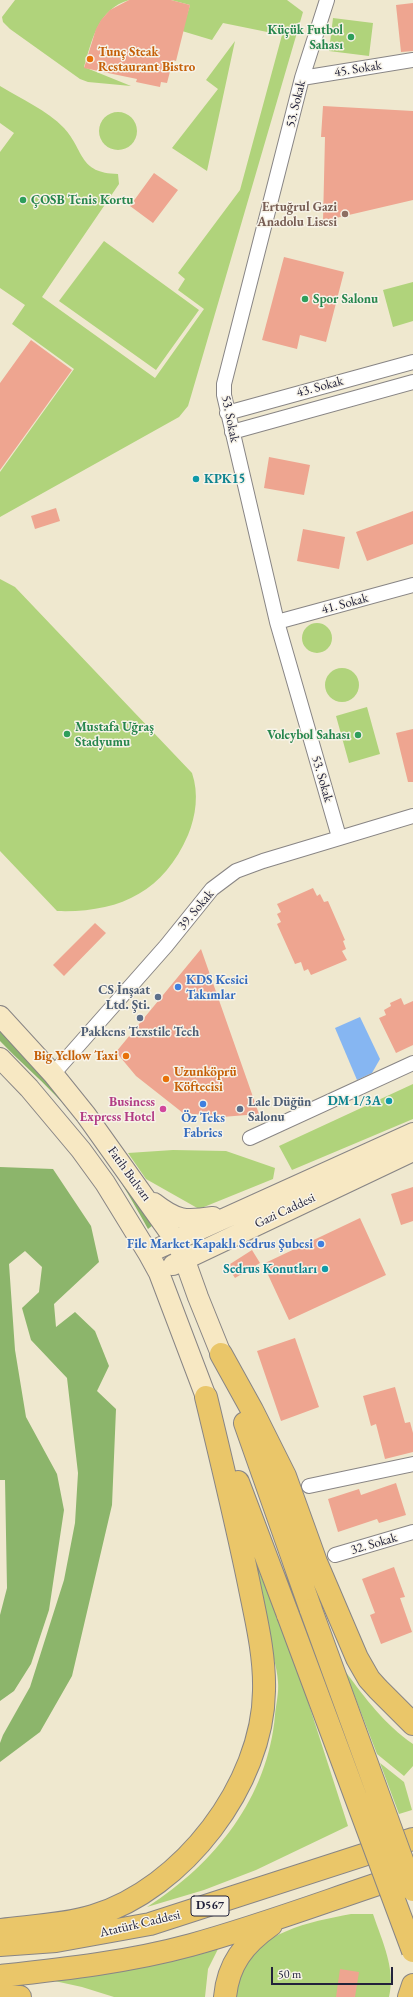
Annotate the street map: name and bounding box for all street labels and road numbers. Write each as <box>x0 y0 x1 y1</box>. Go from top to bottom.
street label: 45. Sokak <box>333 58 383 80</box>
street label: 53. Sokak <box>283 79 309 129</box>
street label: 43. Sokak <box>295 373 345 401</box>
street label: 53. Sokak <box>218 394 242 444</box>
street label: 41. Sokak <box>320 590 370 618</box>
street label: 53. Sokak <box>308 754 336 804</box>
street label: 39. Sokak <box>175 887 217 933</box>
street label: Fatih Bulvarı <box>104 1144 154 1204</box>
street label: Gazi Caddesi <box>252 1190 318 1232</box>
street label: 32. Sokak <box>349 1530 399 1558</box>
road number: D567 <box>191 1896 229 1916</box>
street label: Atatürk Caddesi <box>98 1907 182 1941</box>

